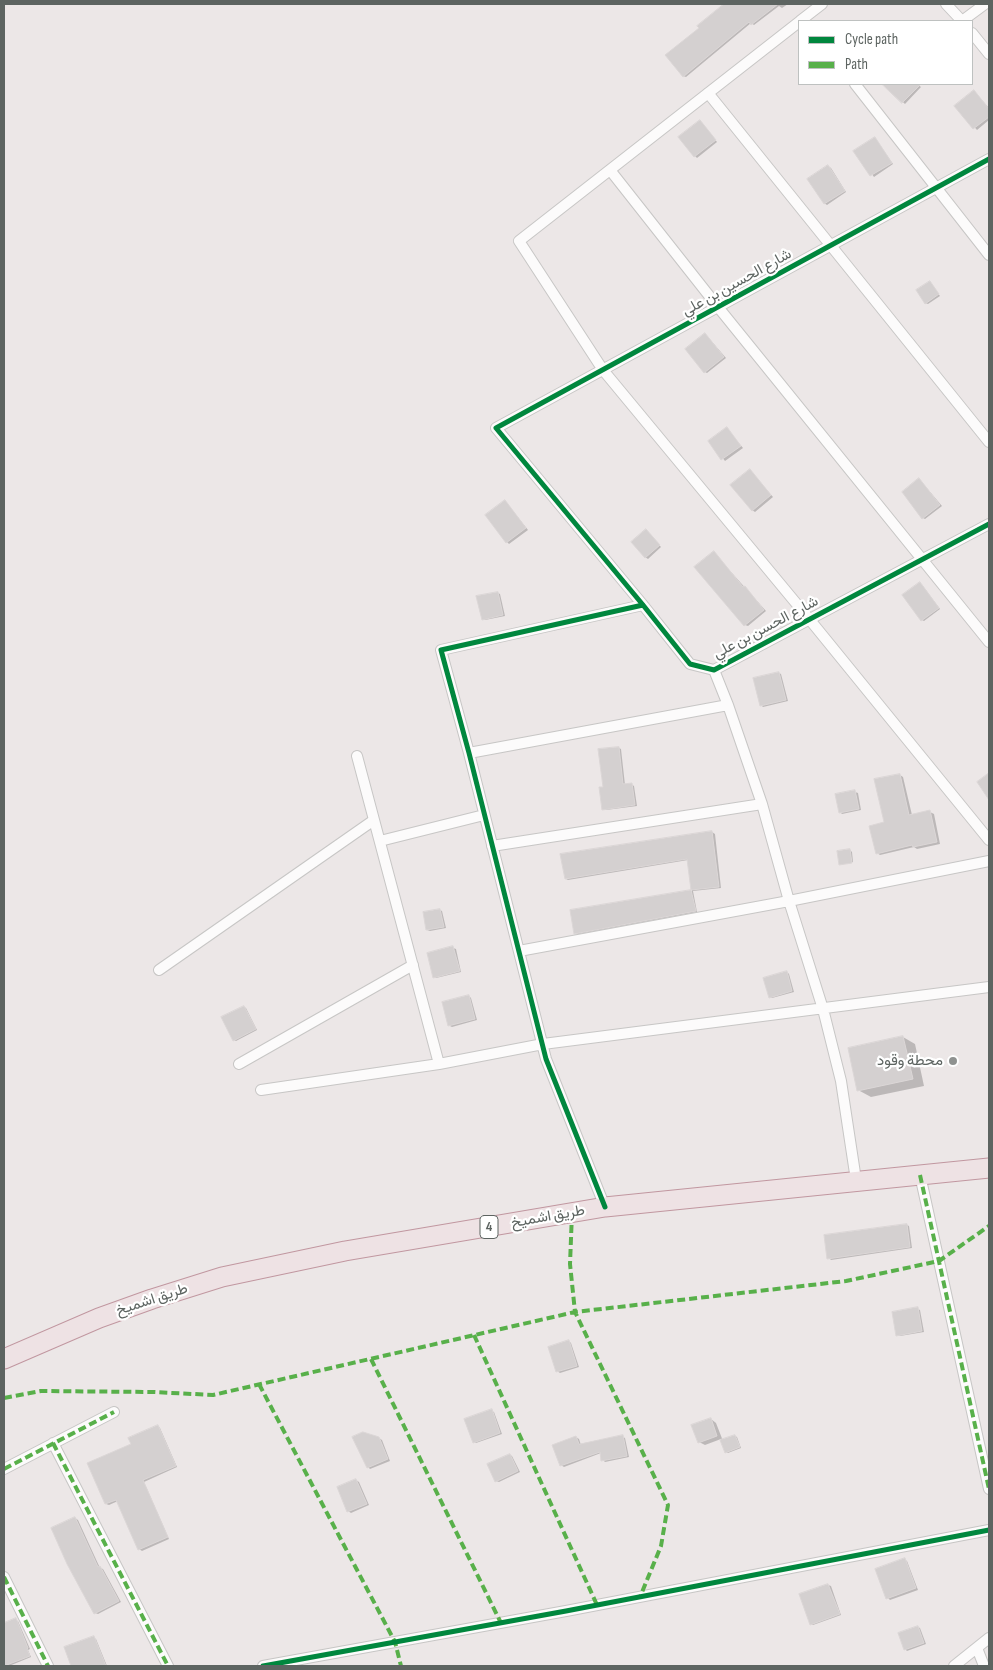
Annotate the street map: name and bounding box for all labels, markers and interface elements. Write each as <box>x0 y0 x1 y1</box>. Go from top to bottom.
legend <box>798 20 973 85</box>
text: Cycle path <box>845 30 898 49</box>
text: Path <box>845 55 868 74</box>
street label: شارع الحسين بن علي <box>679 245 795 321</box>
street label: شارع الحسن بن علي <box>710 593 822 663</box>
place label: محطة وقود <box>877 1052 943 1070</box>
marker: محطة وقود <box>947 1055 959 1067</box>
street label: طريق اشميخ <box>510 1202 586 1232</box>
road number: 4 <box>480 1216 498 1238</box>
street label: طريق اشميخ <box>114 1280 190 1320</box>

